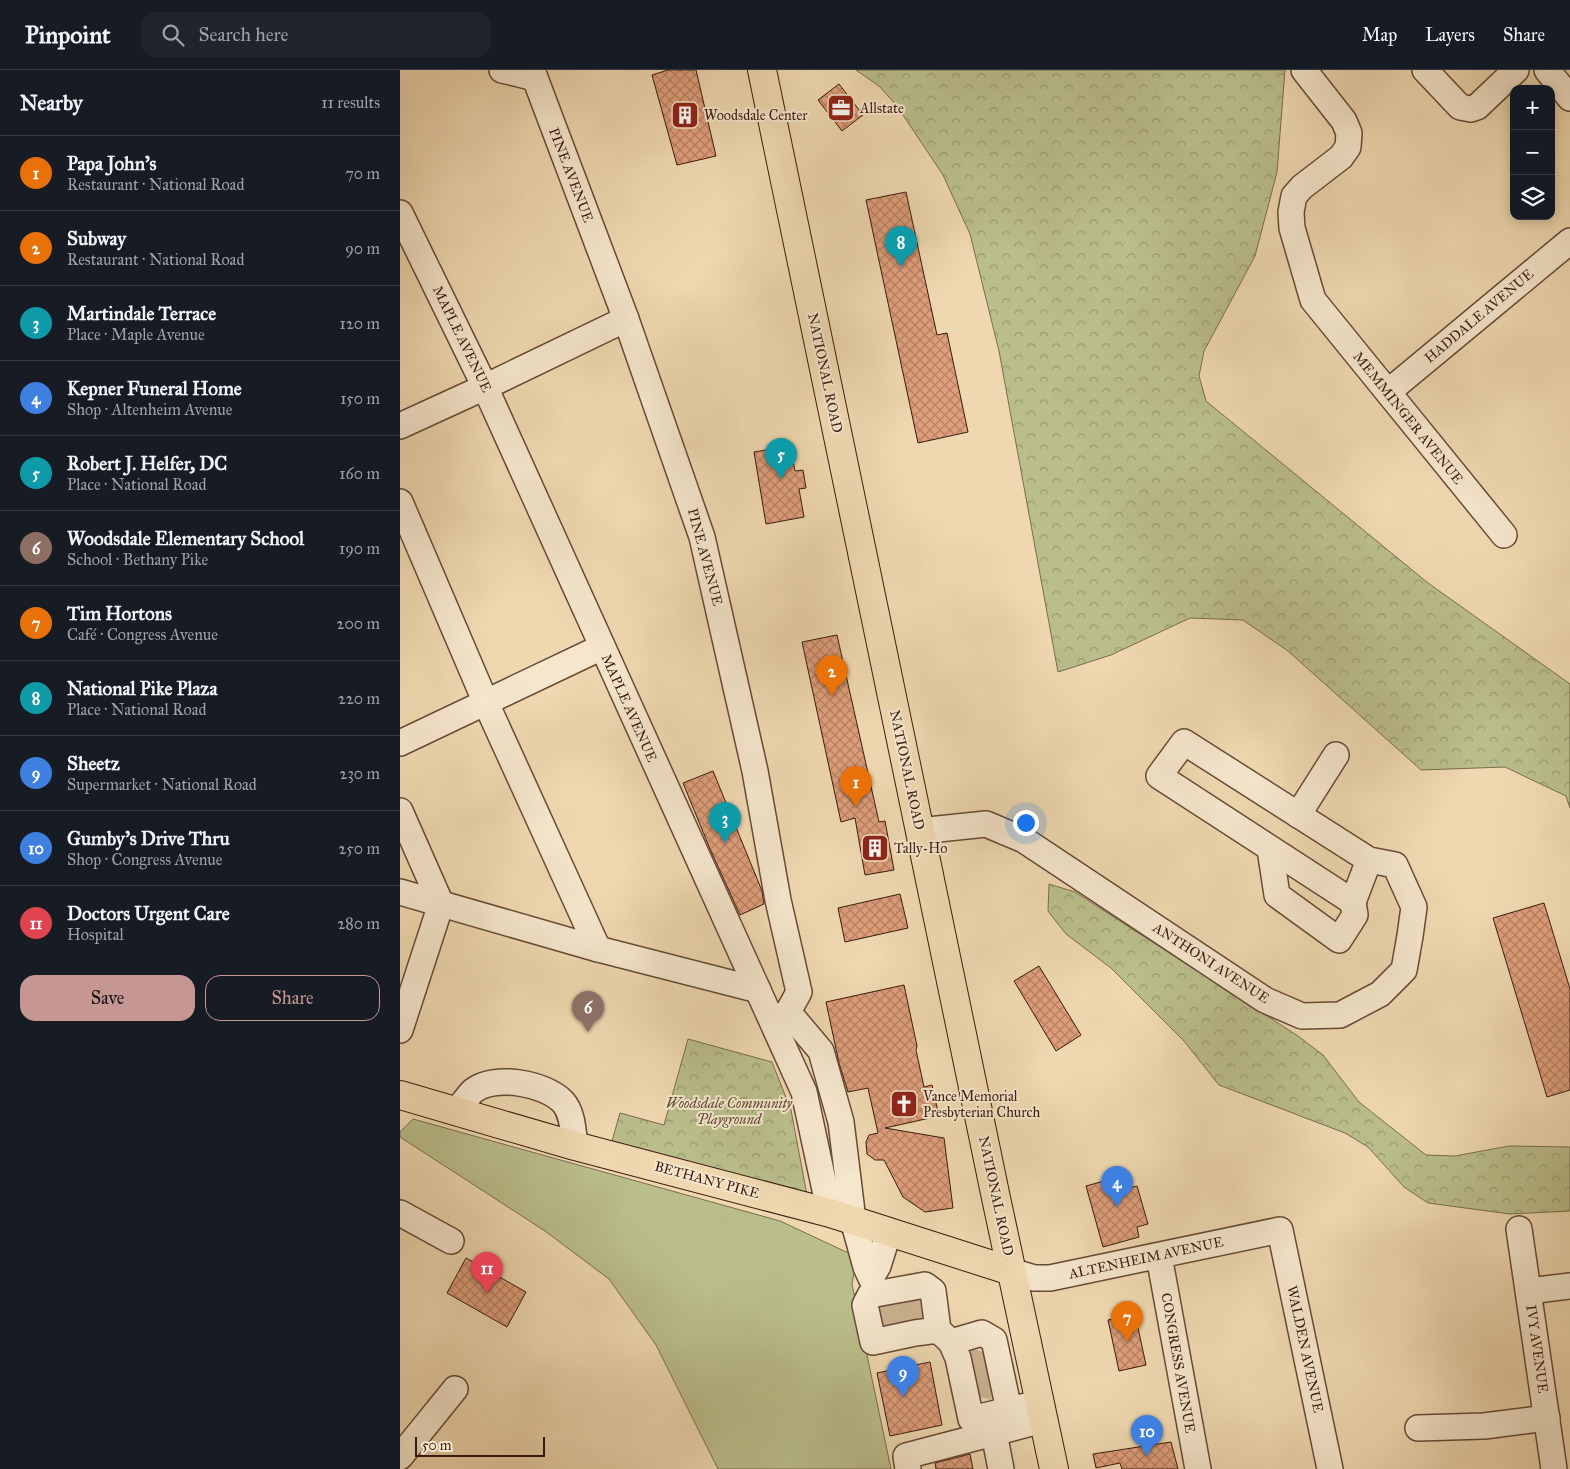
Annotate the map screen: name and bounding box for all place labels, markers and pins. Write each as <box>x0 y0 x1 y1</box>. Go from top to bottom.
office icon: Allstate <box>826 93 856 123</box>
building icon: Woodsdale Center <box>670 100 700 130</box>
place label: Allstate <box>859 100 904 117</box>
place label: Woodsdale Center <box>704 107 808 124</box>
pin: 8 <box>885 226 917 267</box>
pin: 5 <box>765 438 797 479</box>
pin: 2 <box>816 655 848 696</box>
pin: 1 <box>840 766 872 807</box>
pin: 3 <box>709 802 741 843</box>
building icon: Tally-Ho <box>860 833 890 863</box>
place label: Tally-Ho <box>894 840 947 857</box>
pin: 6 <box>572 991 604 1032</box>
place label: Vance Memorial Presbyterian Church <box>922 1088 1040 1121</box>
church icon: Vance Memorial Presbyterian Church <box>889 1089 919 1119</box>
pin: 4 <box>1101 1166 1133 1207</box>
pin: 11 <box>471 1252 503 1293</box>
pin: 7 <box>1111 1301 1143 1342</box>
pin: 9 <box>887 1356 919 1397</box>
pin: 10 <box>1131 1415 1163 1456</box>

